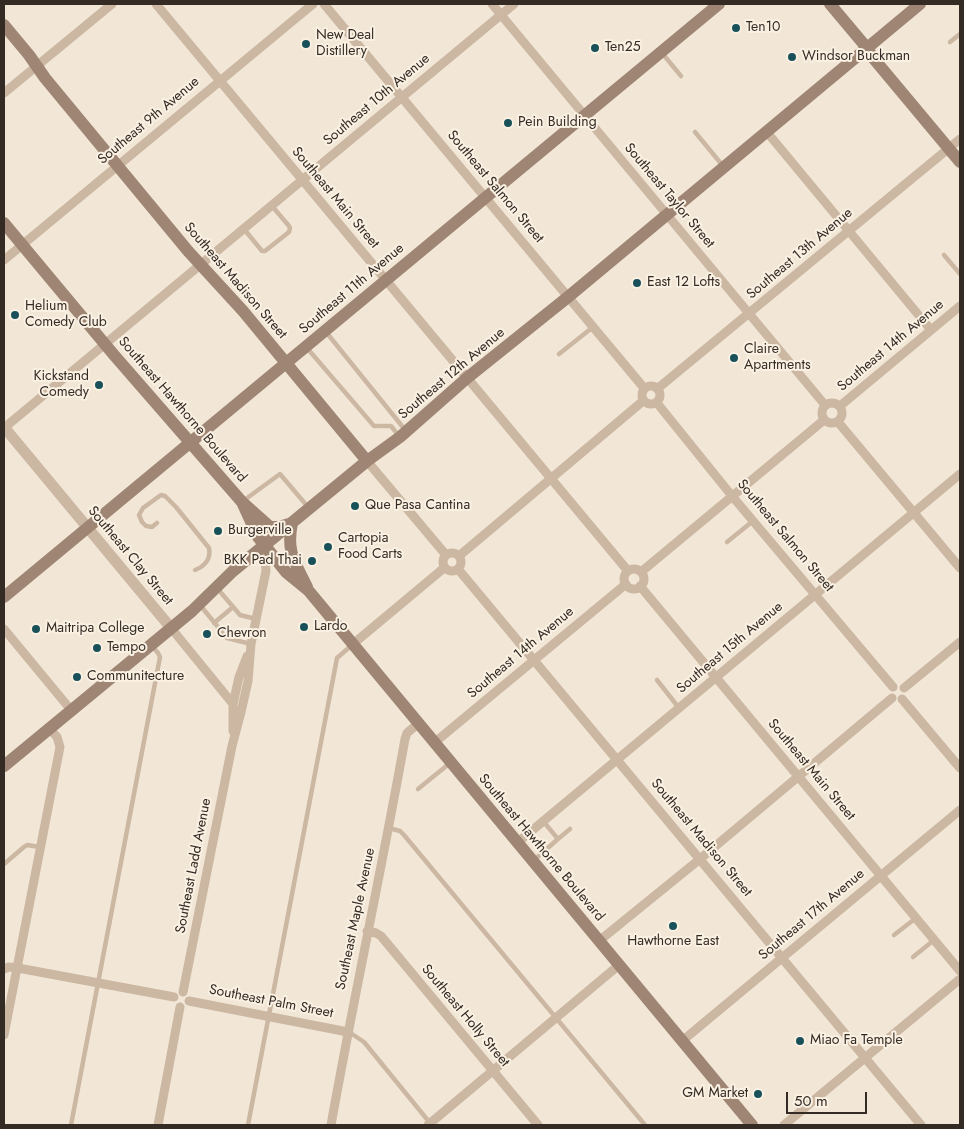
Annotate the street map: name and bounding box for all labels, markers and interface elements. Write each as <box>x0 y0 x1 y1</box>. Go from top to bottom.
place label: Ten10 <box>746 20 780 36</box>
marker: Ten10 <box>730 22 742 34</box>
place label: New Deal Distillery <box>316 28 374 60</box>
marker: New Deal Distillery <box>300 38 312 50</box>
place label: Ten25 <box>605 40 641 56</box>
marker: Ten25 <box>589 42 601 54</box>
place label: Windsor Buckman <box>802 49 910 65</box>
street label: Southeast 10th Avenue <box>320 51 434 149</box>
marker: Windsor Buckman <box>786 51 798 63</box>
street label: Southeast 9th Avenue <box>95 74 203 168</box>
place label: Pein Building <box>518 115 597 131</box>
marker: Pein Building <box>502 117 514 129</box>
street label: Southeast Salmon Street <box>443 127 547 247</box>
street label: Southeast Taylor Street <box>620 140 718 252</box>
street label: Southeast Main Street <box>288 144 382 252</box>
street label: Southeast 13th Avenue <box>744 205 856 303</box>
street label: Southeast Madison Street <box>180 219 290 343</box>
street label: Southeast 11th Avenue <box>296 240 408 338</box>
place label: East 12 Lofts <box>647 275 720 291</box>
marker: East 12 Lofts <box>631 277 643 289</box>
street label: Southeast 14th Avenue <box>834 297 948 395</box>
place label: Helium Comedy Club <box>25 299 107 332</box>
marker: Helium Comedy Club <box>9 309 21 321</box>
street label: Southeast 12th Avenue <box>396 325 508 423</box>
street label: Southeast Hawthorne Boulevard <box>114 334 250 486</box>
place label: Claire Apartments <box>744 342 811 374</box>
marker: Claire Apartments <box>728 352 740 364</box>
place label: Kickstand Comedy <box>34 369 89 402</box>
marker: Kickstand Comedy <box>93 379 105 391</box>
street label: Southeast Salmon Street <box>733 476 837 596</box>
place label: Que Pasa Cantina <box>365 498 470 514</box>
marker: Que Pasa Cantina <box>349 500 361 512</box>
street label: Southeast Clay Street <box>84 503 176 609</box>
place label: Burgerville <box>228 523 292 539</box>
marker: Burgerville <box>212 525 224 537</box>
place label: Cartopia Food Carts <box>338 531 402 564</box>
marker: Cartopia Food Carts <box>322 541 334 553</box>
place label: BKK Pad Thai <box>224 553 302 569</box>
marker: BKK Pad Thai <box>306 555 318 567</box>
street label: Southeast 15th Avenue <box>674 599 786 697</box>
street label: Southeast 14th Avenue <box>464 604 578 702</box>
place label: Lardo <box>314 619 347 635</box>
place label: Maitripa College <box>46 621 145 637</box>
marker: Lardo <box>298 621 310 633</box>
marker: Maitripa College <box>30 623 42 635</box>
place label: Chevron <box>217 626 267 642</box>
marker: Chevron <box>201 628 213 640</box>
place label: Tempo <box>107 640 146 656</box>
marker: Tempo <box>91 642 103 654</box>
place label: Communitecture <box>87 669 184 685</box>
marker: Communitecture <box>71 671 83 683</box>
street label: Southeast Main Street <box>764 716 858 824</box>
street label: Southeast Hawthorne Boulevard <box>474 771 608 925</box>
street label: Southeast Madison Street <box>647 776 755 900</box>
street label: Southeast Ladd Avenue <box>173 797 215 935</box>
street label: Southeast Maple Avenue <box>333 846 379 992</box>
street label: Southeast 17th Avenue <box>756 866 868 964</box>
marker: Hawthorne East <box>667 920 679 932</box>
place label: Hawthorne East <box>627 934 719 950</box>
street label: Southeast Holly Street <box>417 961 513 1071</box>
street label: Southeast Palm Street <box>207 982 335 1022</box>
place label: Miao Fa Temple <box>810 1033 903 1049</box>
marker: Miao Fa Temple <box>794 1035 806 1047</box>
scale bar <box>789 1082 870 1114</box>
place label: GM Market <box>682 1086 748 1102</box>
marker: GM Market <box>752 1088 764 1100</box>
text: 50 m <box>794 1090 828 1112</box>

